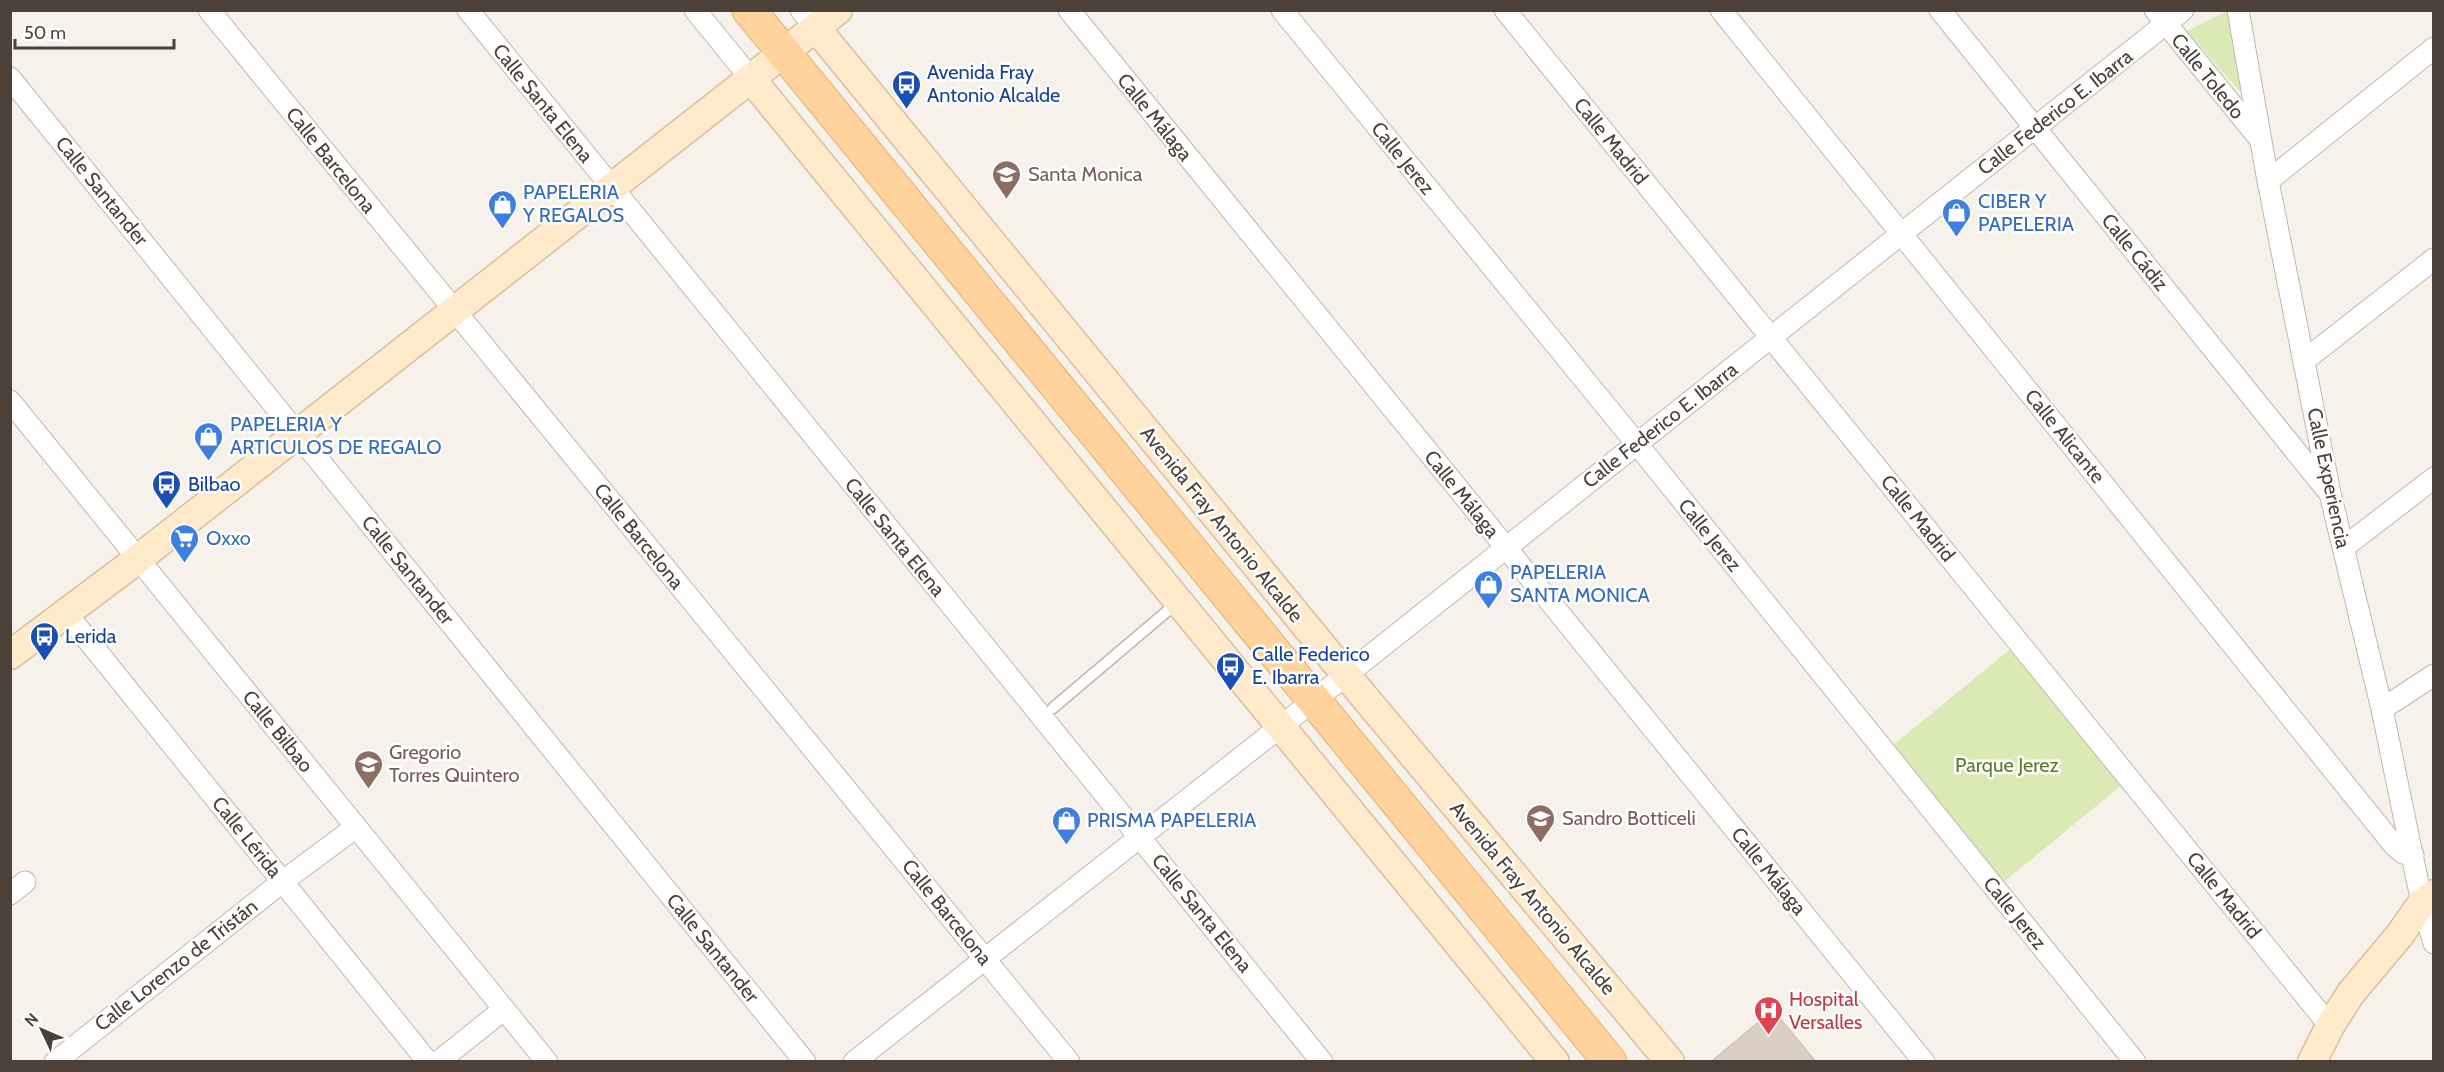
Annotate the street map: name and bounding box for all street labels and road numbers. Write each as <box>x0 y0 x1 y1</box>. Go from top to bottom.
street label: Calle Toledo <box>2166 28 2250 124</box>
street label: Calle Santa Elena <box>488 39 598 168</box>
street label: Calle Federico E. Ibarra <box>1973 44 2137 180</box>
street label: Calle Málaga <box>1112 68 1198 166</box>
street label: Calle Madrid <box>1569 93 1653 189</box>
street label: Calle Barcelona <box>281 102 381 218</box>
street label: Calle Jerez <box>1366 117 1440 199</box>
street label: Calle Santander <box>51 132 154 251</box>
street label: Calle Cádiz <box>2097 208 2173 296</box>
street label: Calle Federico E. Ibarra <box>1578 357 1742 493</box>
street label: Calle Alicante <box>2020 384 2110 488</box>
street label: Calle Experiencia <box>2302 406 2356 551</box>
street label: Avenida Fray Antonio Alcalde <box>1136 421 1308 627</box>
street label: Calle Málaga <box>1419 445 1505 543</box>
street label: Calle Madrid <box>1876 470 1960 566</box>
street label: Calle Santa Elena <box>840 473 950 602</box>
street label: Calle Barcelona <box>589 478 689 594</box>
street label: Calle Jerez <box>1673 494 1747 576</box>
street label: Calle Santander <box>357 511 460 630</box>
street label: Calle Bilbao <box>238 685 318 777</box>
street label: Calle Lérida <box>207 792 287 883</box>
street label: Avenida Fray Antonio Alcalde <box>1445 796 1621 1000</box>
street label: Calle Málaga <box>1726 822 1812 920</box>
street label: Calle Madrid <box>2182 847 2266 943</box>
street label: Calle Santa Elena <box>1147 849 1257 978</box>
street label: Calle Barcelona <box>897 854 997 970</box>
street label: Calle Jerez <box>1978 872 2052 954</box>
street label: Calle Santander <box>662 889 765 1008</box>
street label: Calle Lorenzo de Tristán <box>90 894 262 1036</box>

